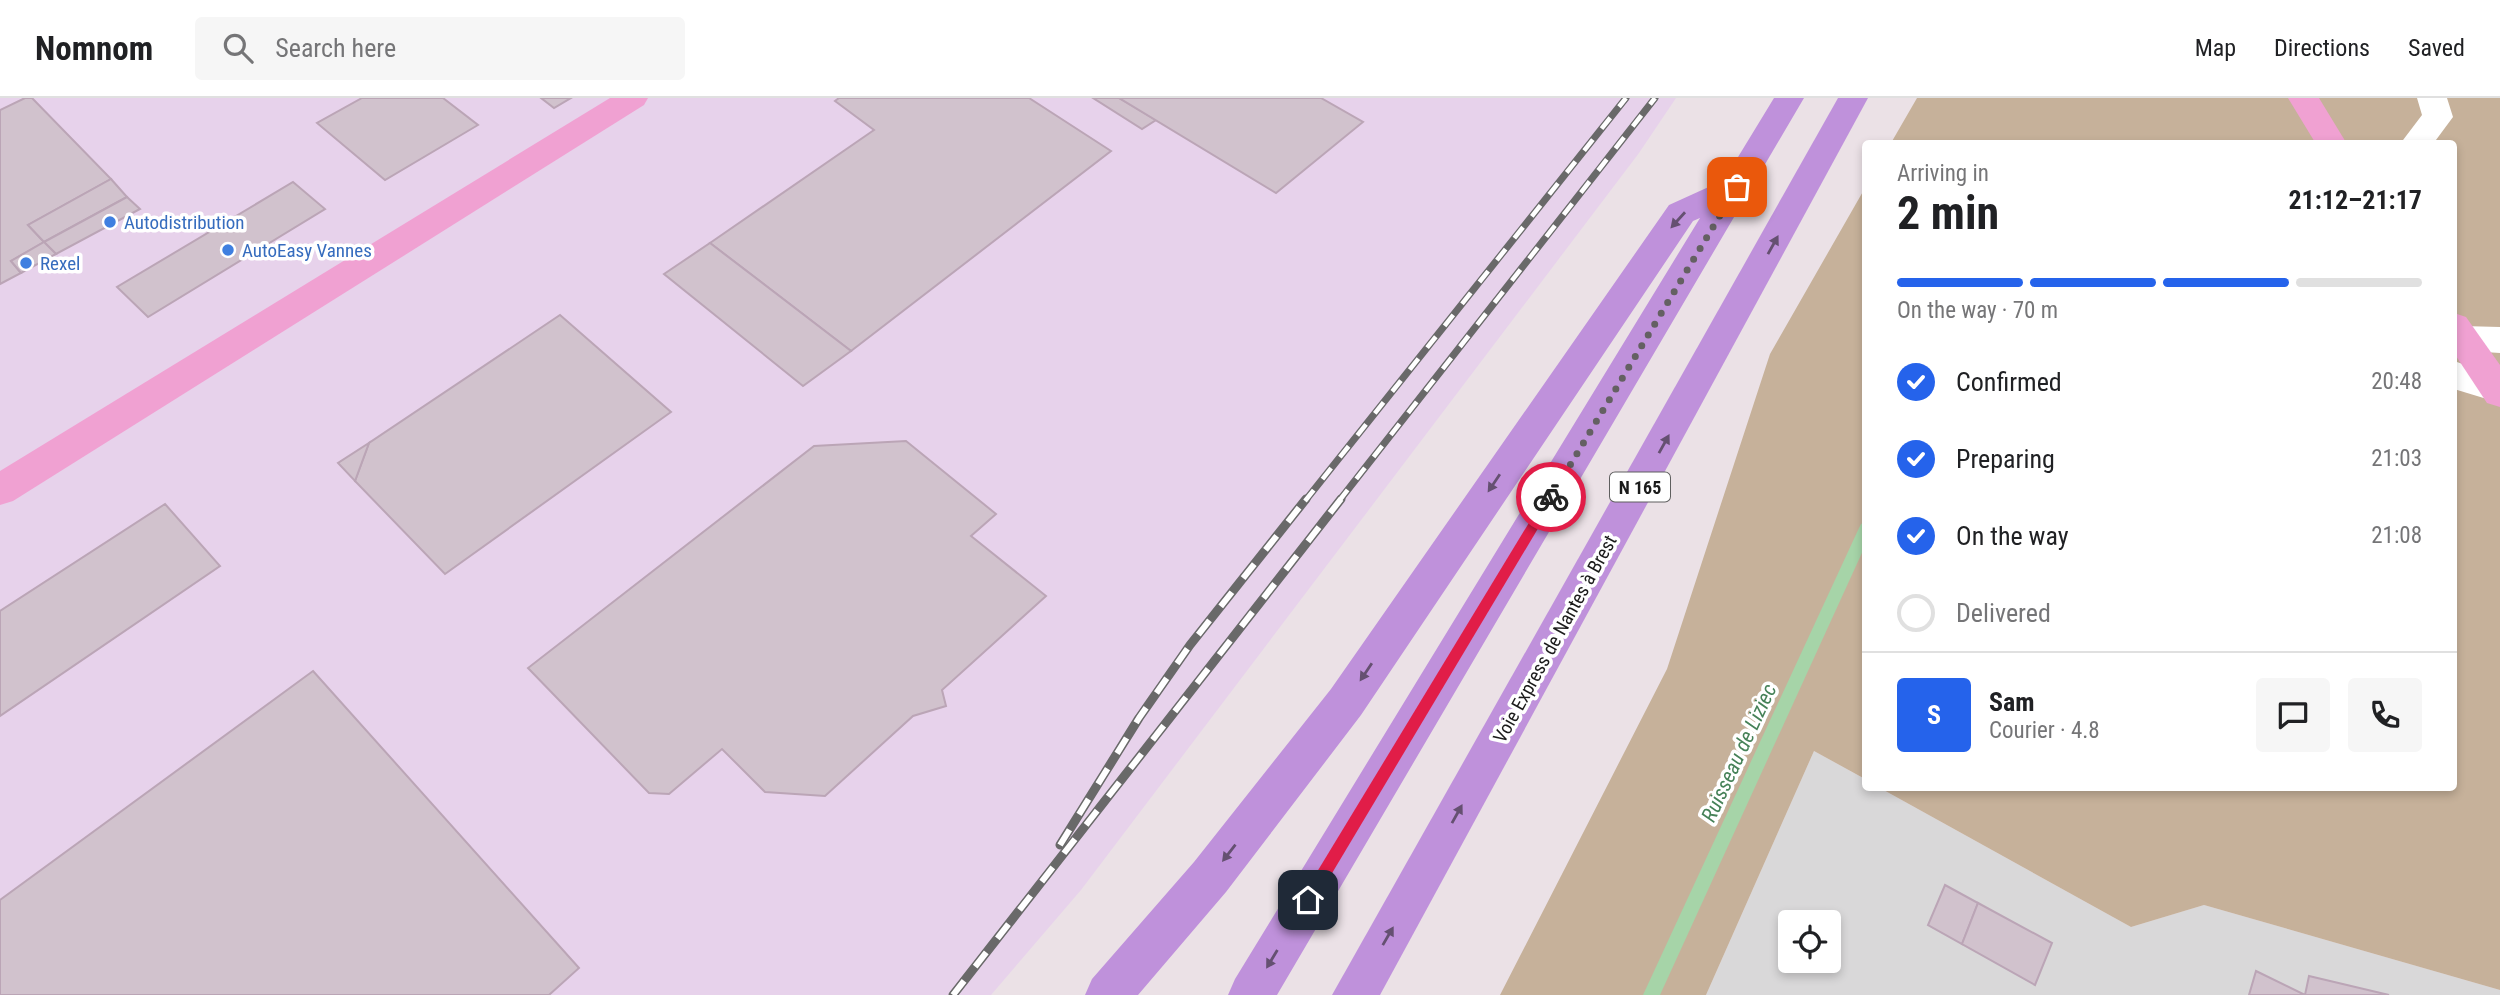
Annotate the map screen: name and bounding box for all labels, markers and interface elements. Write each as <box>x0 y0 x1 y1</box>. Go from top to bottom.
search box <box>195 17 685 80</box>
text: Nomnom <box>35 29 153 68</box>
icon: search <box>219 29 257 67</box>
text: Search here <box>275 33 396 63</box>
text: Map <box>2195 34 2236 62</box>
text: Directions <box>2274 34 2370 62</box>
text: Saved <box>2408 34 2465 62</box>
pin <box>1707 157 1767 217</box>
text: Arriving in <box>1897 160 1989 187</box>
icon: bag <box>1718 168 1756 206</box>
text: 21:12–21:17 <box>2288 185 2422 215</box>
text: 2 min <box>1897 186 1999 240</box>
place label: Autodistribution <box>124 211 245 234</box>
one-way arrow <box>1670 211 1686 228</box>
marker: Autodistribution <box>102 214 118 230</box>
one-way arrow <box>1767 234 1779 254</box>
place label: AutoEasy Vannes <box>242 239 372 262</box>
marker: AutoEasy Vannes <box>220 242 236 258</box>
place label: Rexel <box>40 252 80 275</box>
marker: Rexel <box>18 255 34 271</box>
text: On the way · 70 m <box>1897 297 2058 324</box>
icon: check <box>1897 363 1935 401</box>
text: Confirmed <box>1956 367 2062 397</box>
text: 20:48 <box>2371 368 2422 395</box>
one-way arrow <box>1658 434 1670 454</box>
icon: check <box>1897 440 1935 478</box>
text: Preparing <box>1956 444 2055 474</box>
text: 21:03 <box>2371 445 2422 472</box>
courier <box>1516 462 1586 532</box>
road number: N 165 <box>1610 472 1670 502</box>
one-way arrow <box>1488 474 1501 493</box>
icon: bike <box>1532 478 1570 516</box>
icon: check <box>1897 517 1935 555</box>
text: On the way <box>1956 521 2069 551</box>
text: 21:08 <box>2371 522 2422 549</box>
street label: Voie Express de Nantes à Brest <box>1488 531 1622 747</box>
text: Delivered <box>1956 598 2051 628</box>
one-way arrow <box>1360 662 1373 682</box>
button: chat <box>2256 678 2330 752</box>
button: phone <box>2348 678 2422 752</box>
water label: Ruisseau de Liziec <box>1697 680 1781 826</box>
text: Sam <box>1989 687 2035 717</box>
text: S <box>1927 700 1941 730</box>
text: Courier · 4.8 <box>1989 717 2100 744</box>
one-way arrow <box>1451 804 1463 823</box>
one-way arrow <box>1222 844 1236 862</box>
pin <box>1278 870 1338 930</box>
icon: home <box>1289 881 1327 919</box>
map controls <box>1778 910 1841 973</box>
button: locate <box>1778 910 1841 973</box>
one-way arrow <box>1382 926 1394 945</box>
one-way arrow <box>1266 950 1279 969</box>

